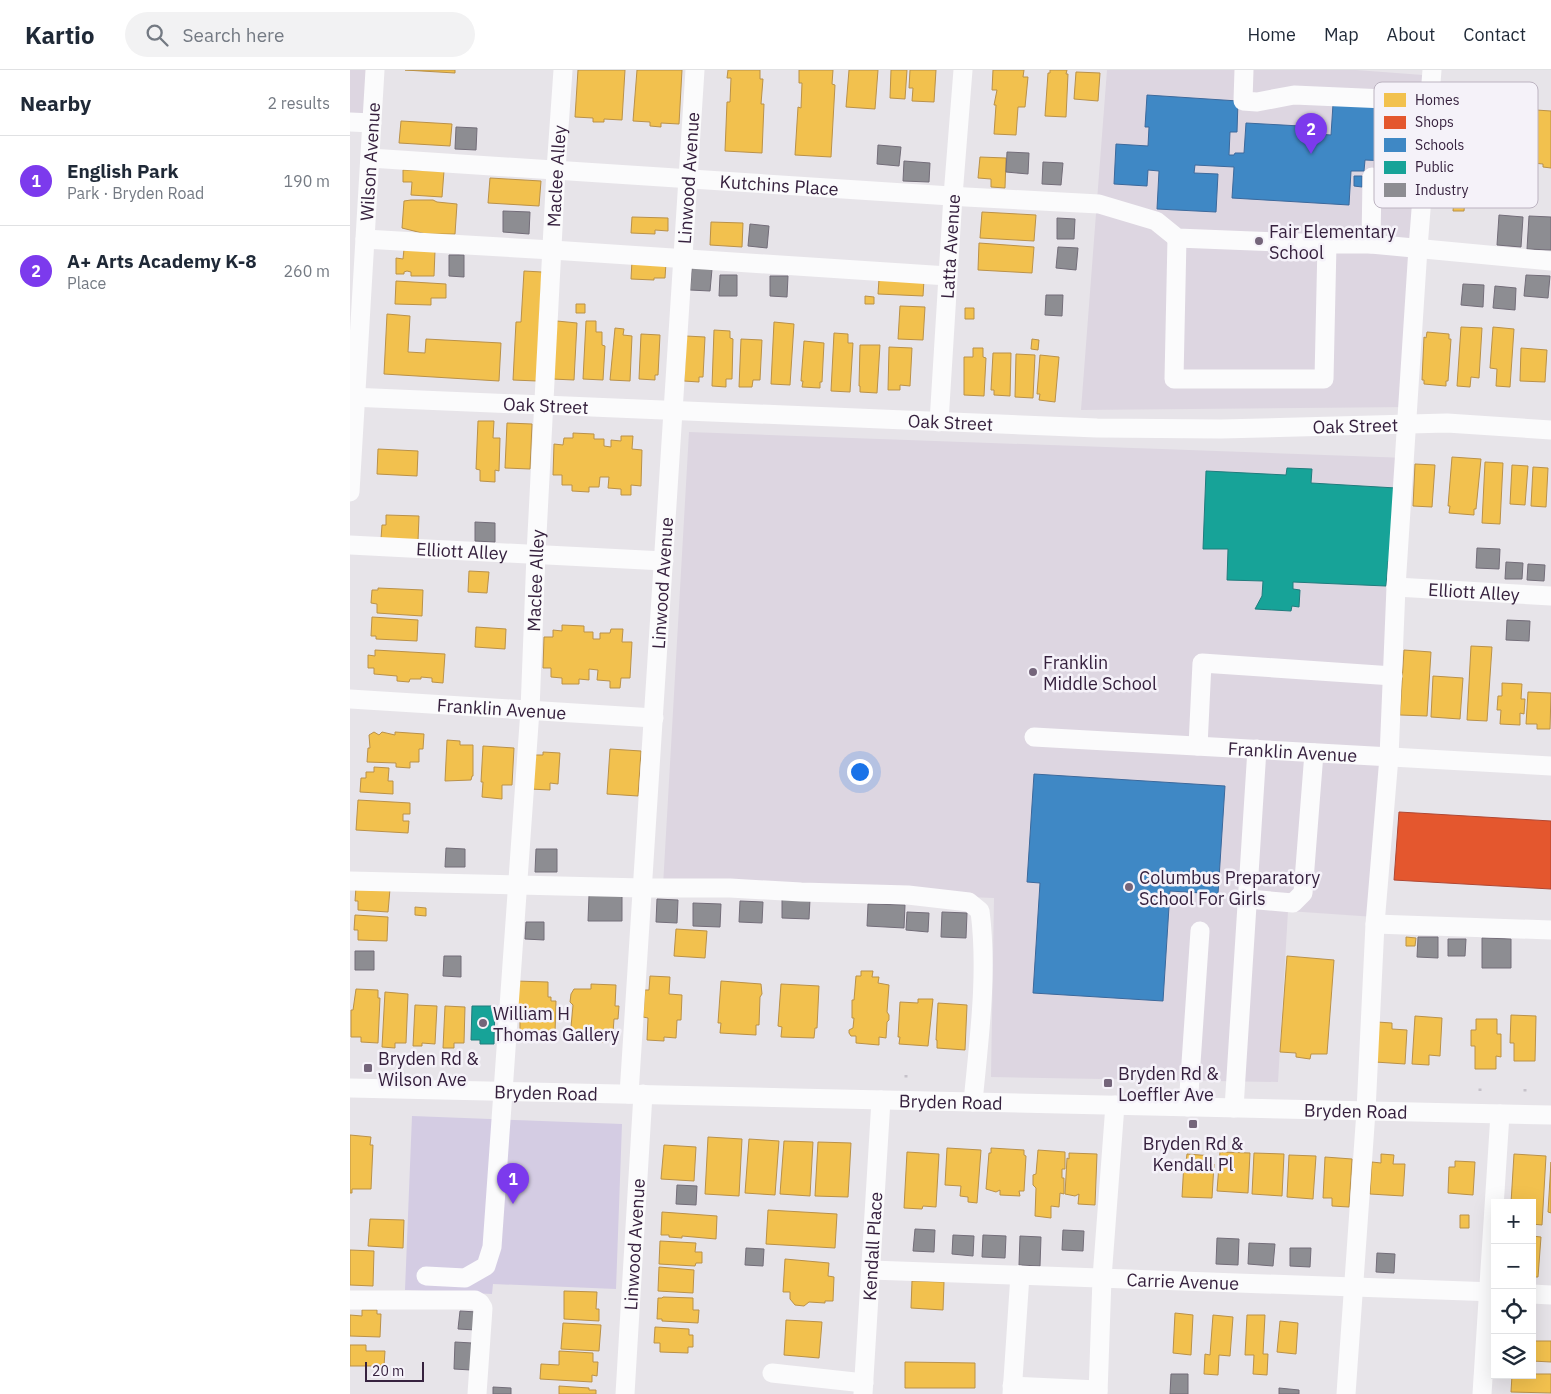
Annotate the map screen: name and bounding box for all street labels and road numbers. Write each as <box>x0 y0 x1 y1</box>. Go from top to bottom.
street label: Wilson Avenue <box>355 101 385 222</box>
street label: Linwood Avenue <box>672 111 704 245</box>
street label: Maclee Alley <box>542 124 571 228</box>
street label: Kutchins Place <box>719 169 839 200</box>
street label: Latta Avenue <box>935 193 965 300</box>
street label: Oak Street <box>503 392 589 418</box>
street label: Oak Street <box>907 409 994 435</box>
street label: Oak Street <box>1312 413 1398 438</box>
street label: Linwood Avenue <box>646 516 678 650</box>
street label: Maclee Alley <box>522 529 549 632</box>
street label: Elliott Alley <box>416 537 508 565</box>
street label: Elliott Alley <box>1427 577 1520 606</box>
street label: Franklin Avenue <box>436 693 567 724</box>
street label: Franklin Avenue <box>1227 736 1358 767</box>
street label: Bryden Road <box>494 1080 598 1105</box>
street label: Bryden Road <box>899 1089 1003 1114</box>
street label: Bryden Road <box>1304 1098 1408 1123</box>
street label: Linwood Avenue <box>619 1177 649 1311</box>
street label: Kendall Place <box>857 1191 887 1302</box>
street label: Carrie Avenue <box>1126 1268 1240 1294</box>

